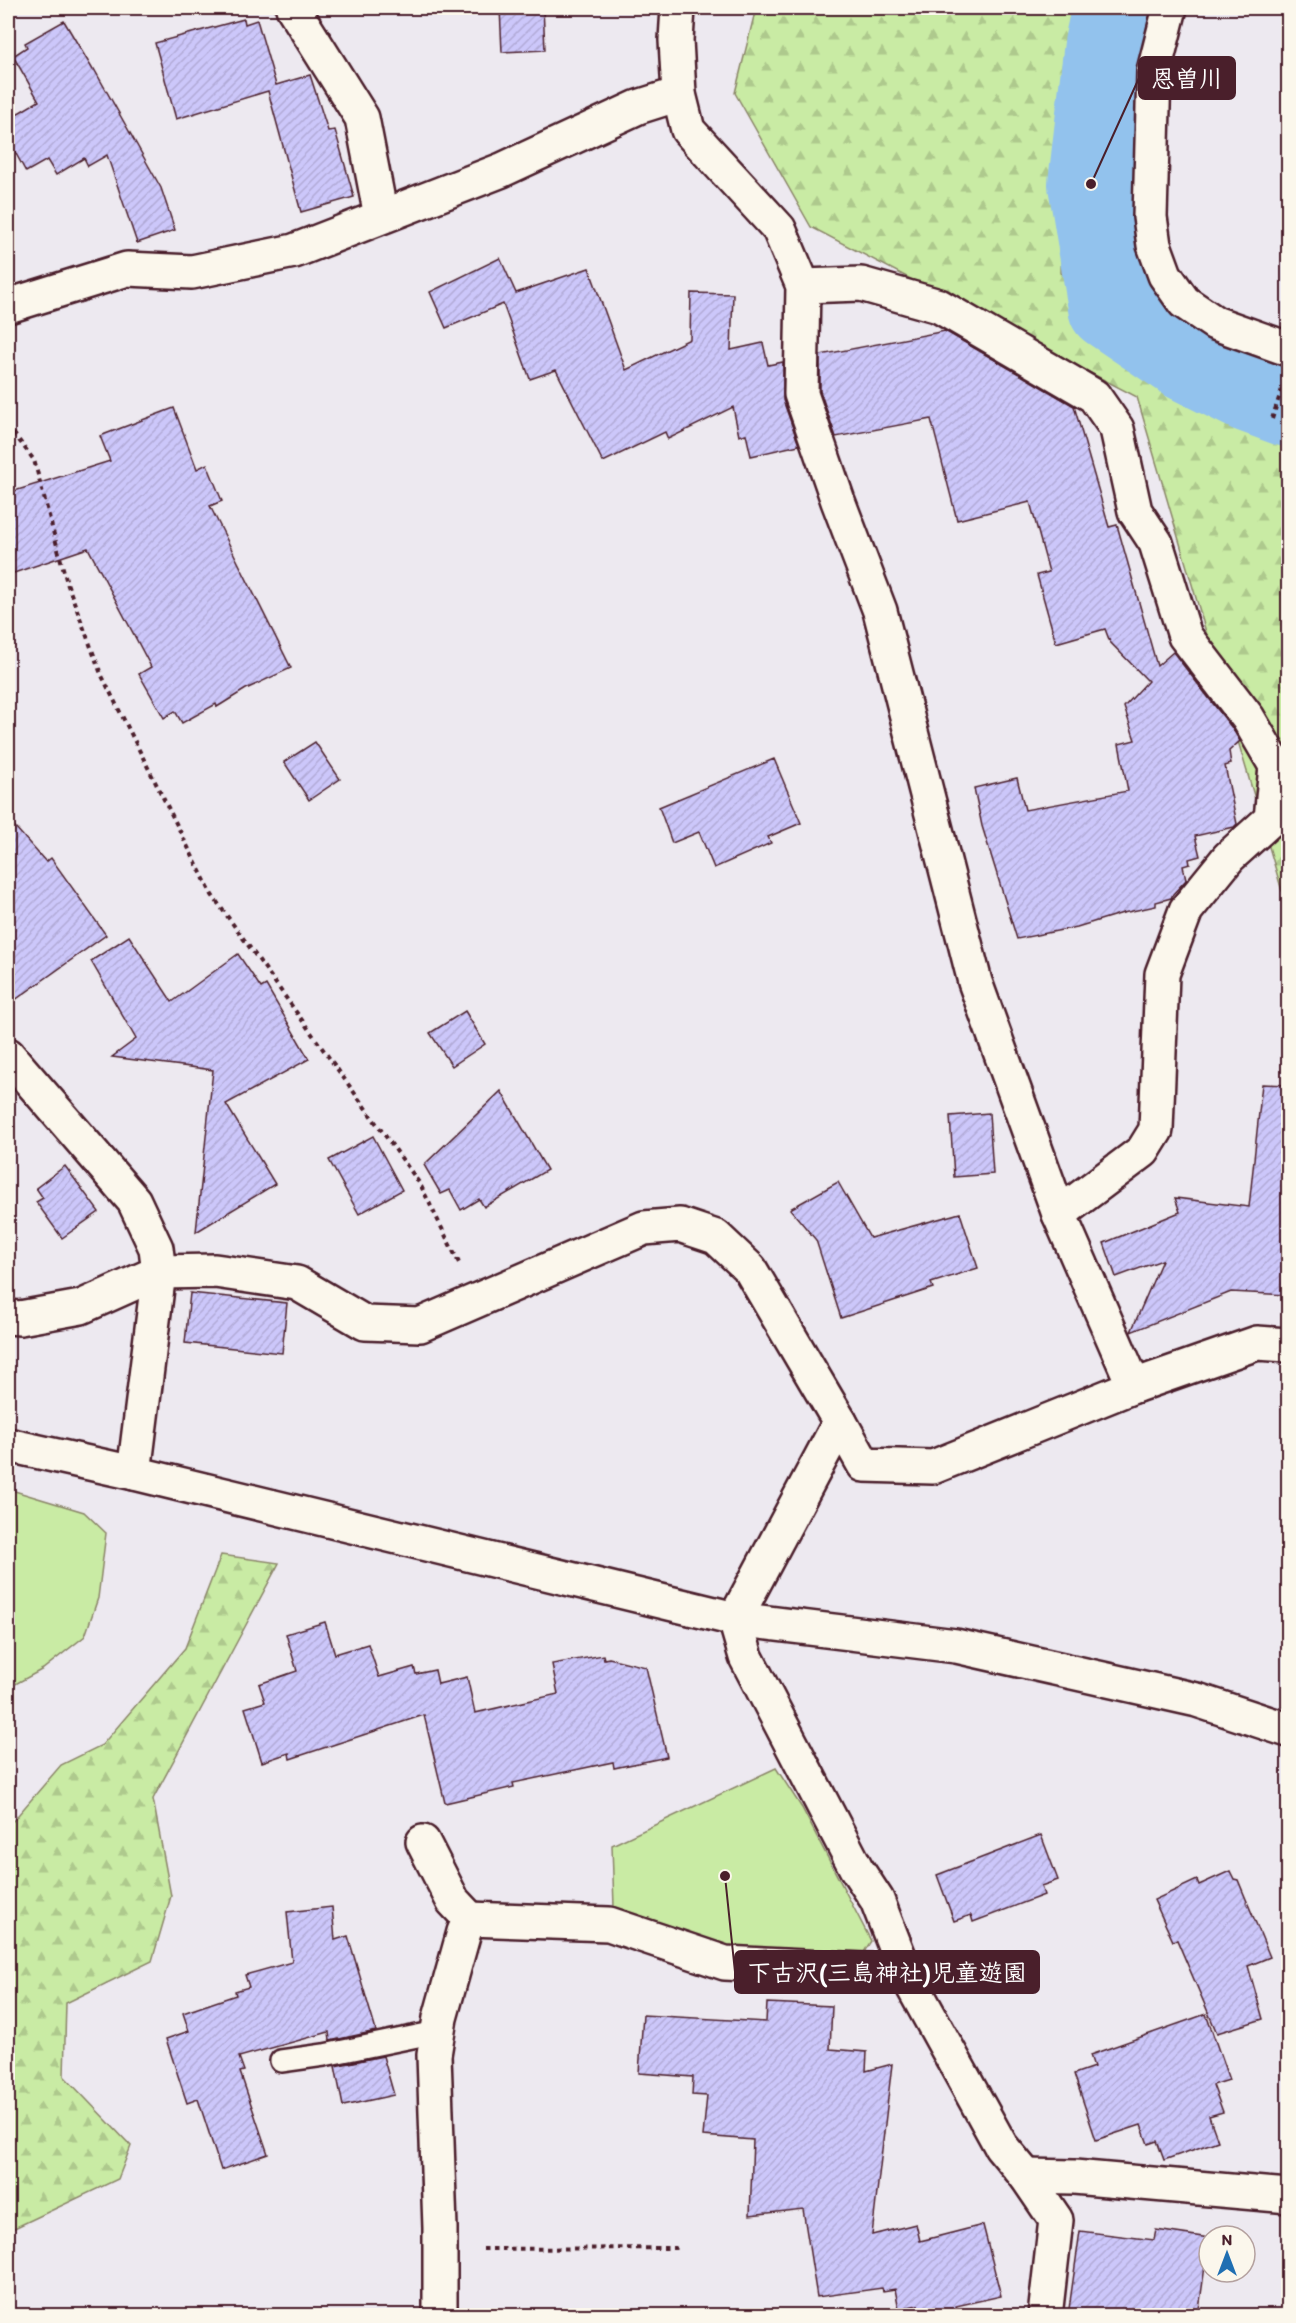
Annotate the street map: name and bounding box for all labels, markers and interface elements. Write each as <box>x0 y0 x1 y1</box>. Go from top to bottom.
callout: 恩曽川 <box>1139 57 1235 99</box>
text: 恩曽川 <box>1151 64 1223 93</box>
callout: 下古沢(三島神社)児童遊園 <box>735 1951 1039 1993</box>
text: 下古沢(三島神社)児童遊園 <box>747 1958 1027 1988</box>
north arrow <box>1197 2224 1257 2284</box>
text: N <box>1222 2230 1232 2249</box>

